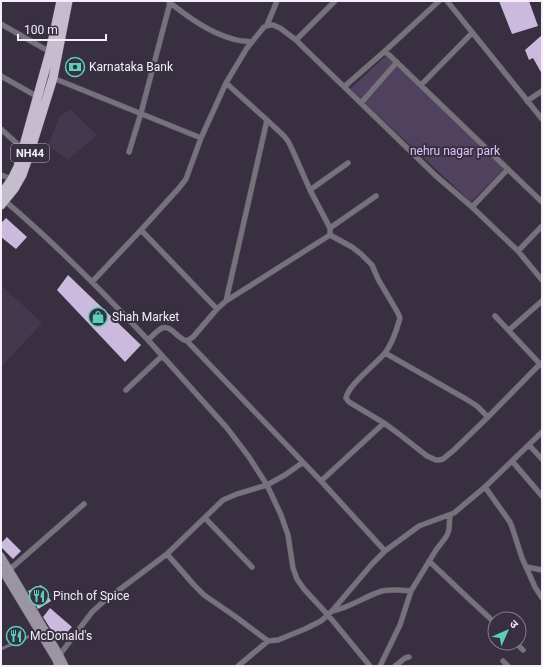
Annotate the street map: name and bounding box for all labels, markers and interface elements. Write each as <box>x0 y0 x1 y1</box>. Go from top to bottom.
scale bar <box>18 16 106 42</box>
text: 100 m <box>24 23 58 37</box>
bank icon: Karnataka Bank <box>64 56 86 78</box>
place label: Karnataka Bank <box>89 60 174 74</box>
road number: NH44 <box>11 144 49 162</box>
park label: nehru nagar park <box>410 144 501 158</box>
shop icon: Shah Market <box>87 306 109 328</box>
place label: Shah Market <box>112 310 179 324</box>
restaurant icon: Pinch of Spice <box>28 585 50 607</box>
place label: Pinch of Spice <box>53 589 129 603</box>
north arrow <box>487 611 527 651</box>
text: उ <box>507 617 521 632</box>
restaurant icon: McDonald's <box>5 625 27 647</box>
place label: McDonald's <box>30 629 92 643</box>

